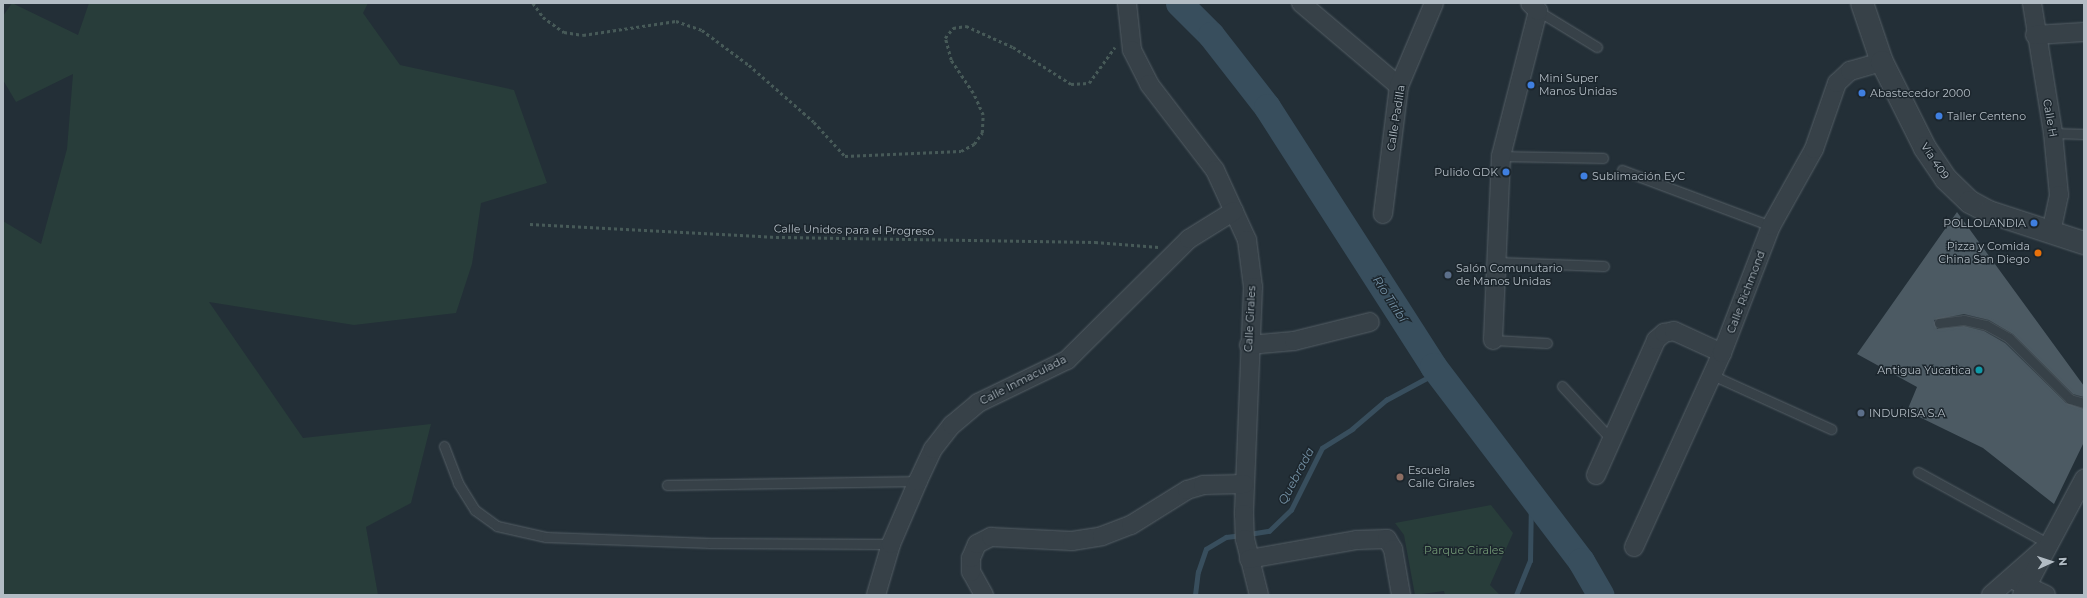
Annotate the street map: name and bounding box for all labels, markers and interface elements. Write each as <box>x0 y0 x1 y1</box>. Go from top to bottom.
place label: Mini Super Manos Unidas <box>1539 72 1617 98</box>
marker: Mini Super Manos Unidas <box>1526 80 1536 90</box>
street label: Calle Padilla <box>1384 84 1408 152</box>
place label: Abastecedor 2000 <box>1870 86 1971 100</box>
marker: Abastecedor 2000 <box>1857 88 1867 98</box>
street label: Calle H <box>2040 98 2060 138</box>
place label: Taller Centeno <box>1947 109 2026 123</box>
marker: Taller Centeno <box>1934 111 1944 121</box>
street label: Vía 409 <box>1918 140 1952 182</box>
place label: Pulido GDK <box>1434 165 1498 179</box>
marker: Pulido GDK <box>1501 167 1511 177</box>
place label: Sublimación EyC <box>1592 169 1685 183</box>
marker: Sublimación EyC <box>1579 171 1589 181</box>
place label: POLLOLANDIA <box>1943 216 2026 230</box>
marker: POLLOLANDIA <box>2029 218 2039 228</box>
street label: Calle Unidos para el Progreso <box>774 222 934 238</box>
place label: Pizza y Comida China San Diego <box>1938 240 2030 266</box>
marker: Pizza y Comida China San Diego <box>2033 248 2043 258</box>
street label: Calle Richmond <box>1724 249 1768 335</box>
place label: Salón Comunutario de Manos Unidas <box>1456 262 1563 288</box>
marker: Salón Comunutario de Manos Unidas <box>1443 270 1453 280</box>
water label: Río Tiribí <box>1370 273 1410 325</box>
street label: Calle Girales <box>1242 285 1258 353</box>
street label: Calle Inmaculada <box>977 352 1069 408</box>
place label: Antigua Yucatica <box>1877 363 1971 377</box>
marker: Antigua Yucatica <box>1974 365 1984 375</box>
place label: INDURISA S.A <box>1869 406 1945 420</box>
marker: INDURISA S.A <box>1856 408 1866 418</box>
water label: Quebrada <box>1275 445 1317 507</box>
place label: Escuela Calle Girales <box>1408 464 1475 490</box>
marker: Escuela Calle Girales <box>1395 472 1405 482</box>
north arrow <box>2031 542 2071 582</box>
park label: Parque Girales <box>1424 543 1504 557</box>
text: N <box>2056 557 2070 566</box>

